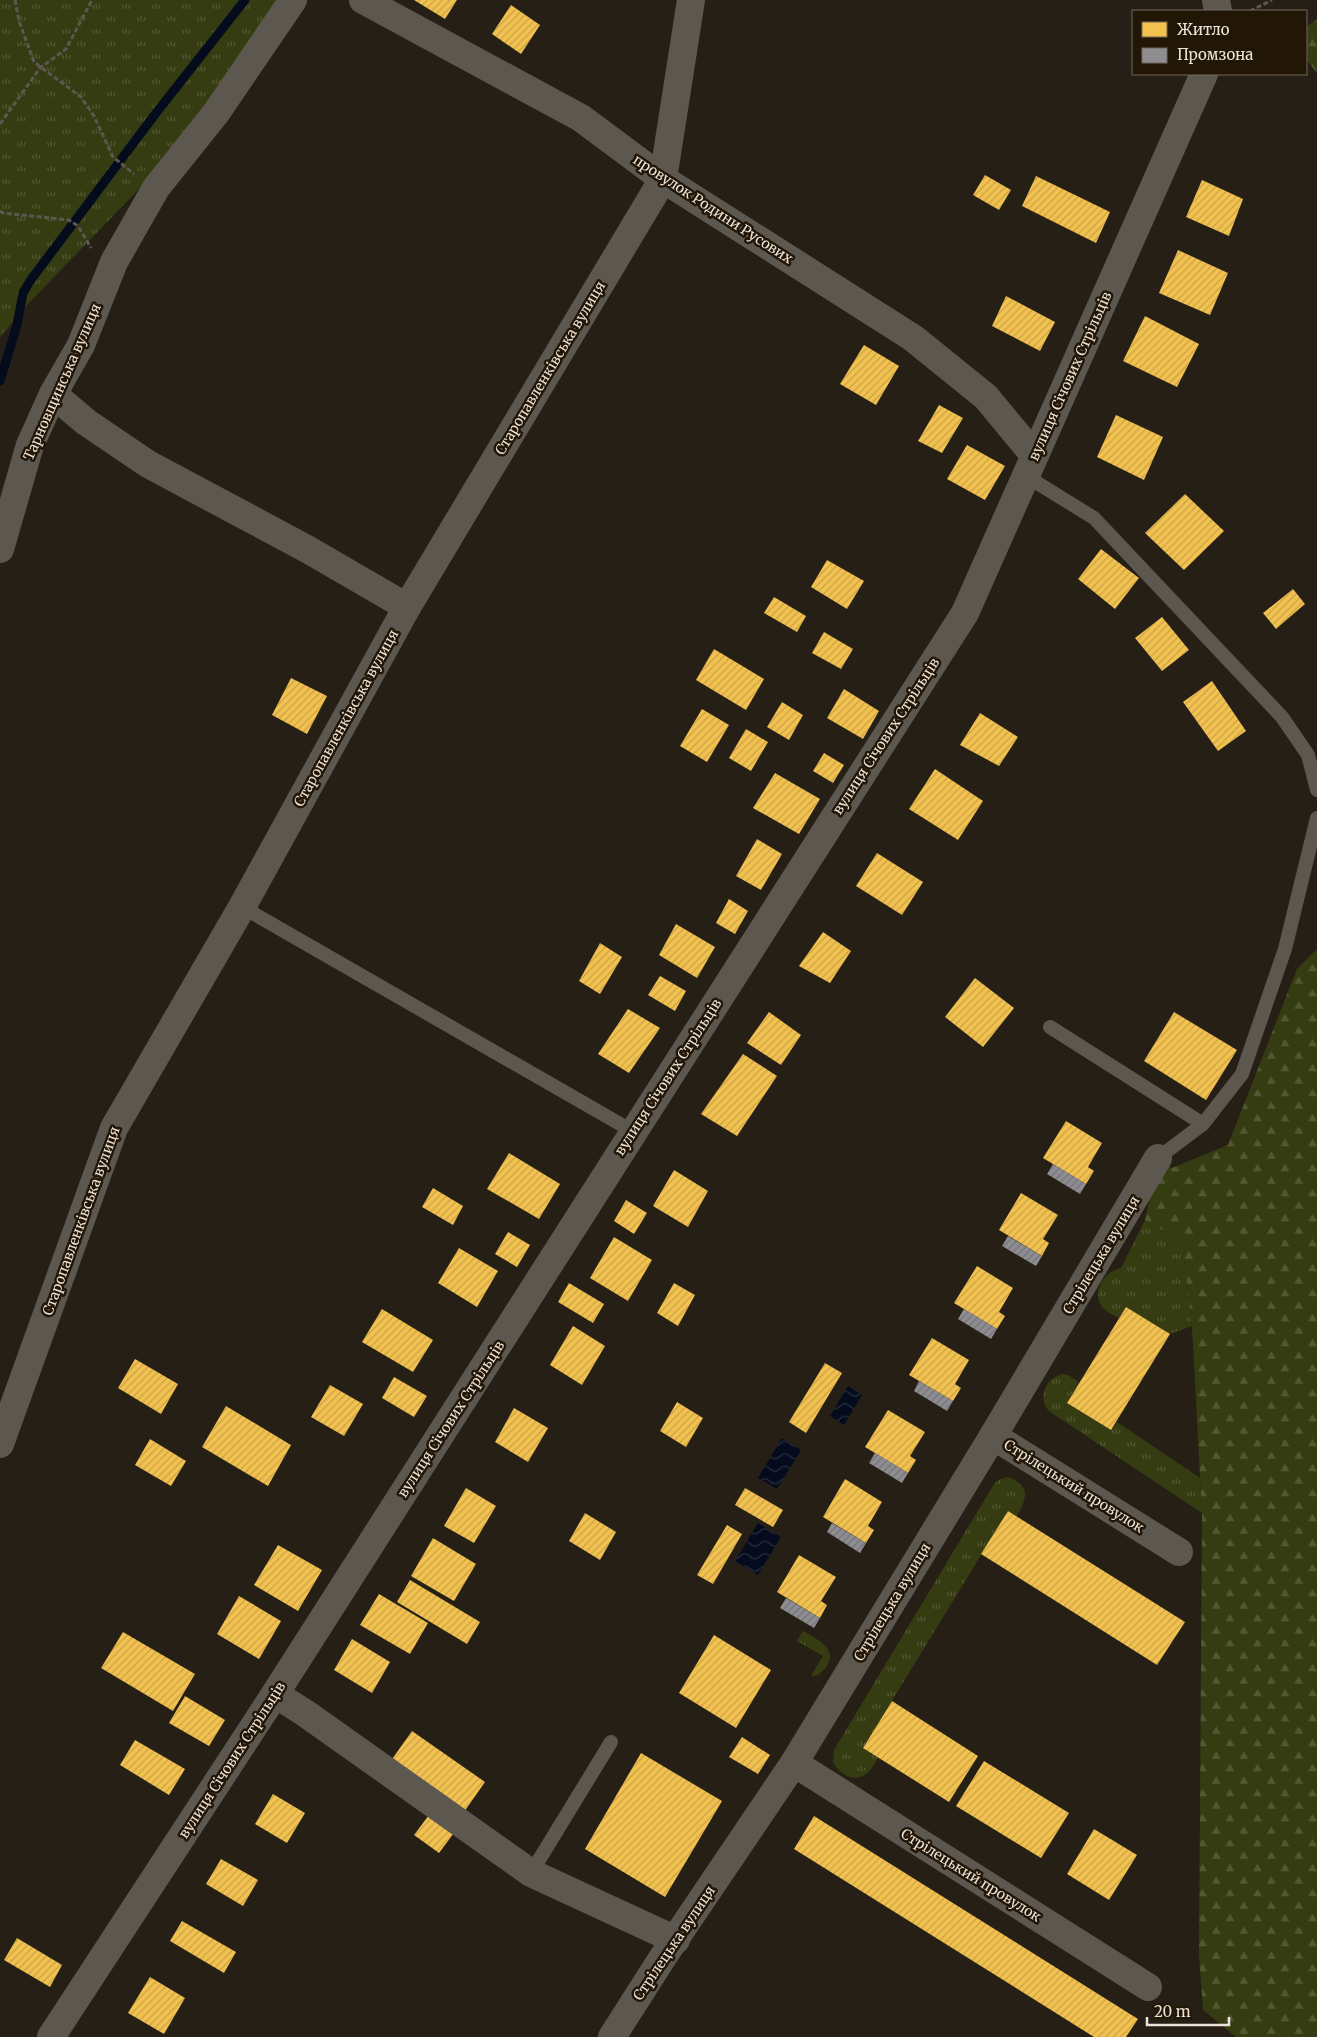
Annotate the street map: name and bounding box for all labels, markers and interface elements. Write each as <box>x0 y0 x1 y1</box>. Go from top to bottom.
legend <box>1132 10 1307 75</box>
text: Житло <box>1177 20 1230 39</box>
text: Промзона <box>1177 45 1253 64</box>
street label: провулок Родини Русових <box>630 151 797 268</box>
street label: Старопавленківська вулиця <box>491 278 609 458</box>
street label: вулиця Січових Стрільців <box>1025 289 1115 463</box>
street label: Тарновщинська вулиця <box>19 301 105 463</box>
street label: Старопавленківська вулиця <box>290 626 402 810</box>
street label: вулиця Січових Стрільців <box>829 654 943 818</box>
street label: вулиця Січових Стрільців <box>611 995 725 1159</box>
street label: Старопавленківська вулиця <box>38 1124 124 1318</box>
street label: Стрілецька вулиця <box>1059 1193 1143 1317</box>
street label: вулиця Січових Стрільців <box>394 1337 508 1501</box>
street label: Стрілецький провулок <box>1001 1435 1148 1537</box>
street label: Стрілецька вулиця <box>850 1540 934 1664</box>
street label: вулиця Січових Стрільців <box>175 1678 289 1842</box>
street label: Стрілецький провулок <box>898 1824 1045 1926</box>
street label: Стрілецька вулиця <box>629 1882 719 2004</box>
scale bar <box>1147 1994 1230 2026</box>
text: 20 m <box>1154 2002 1191 2021</box>

